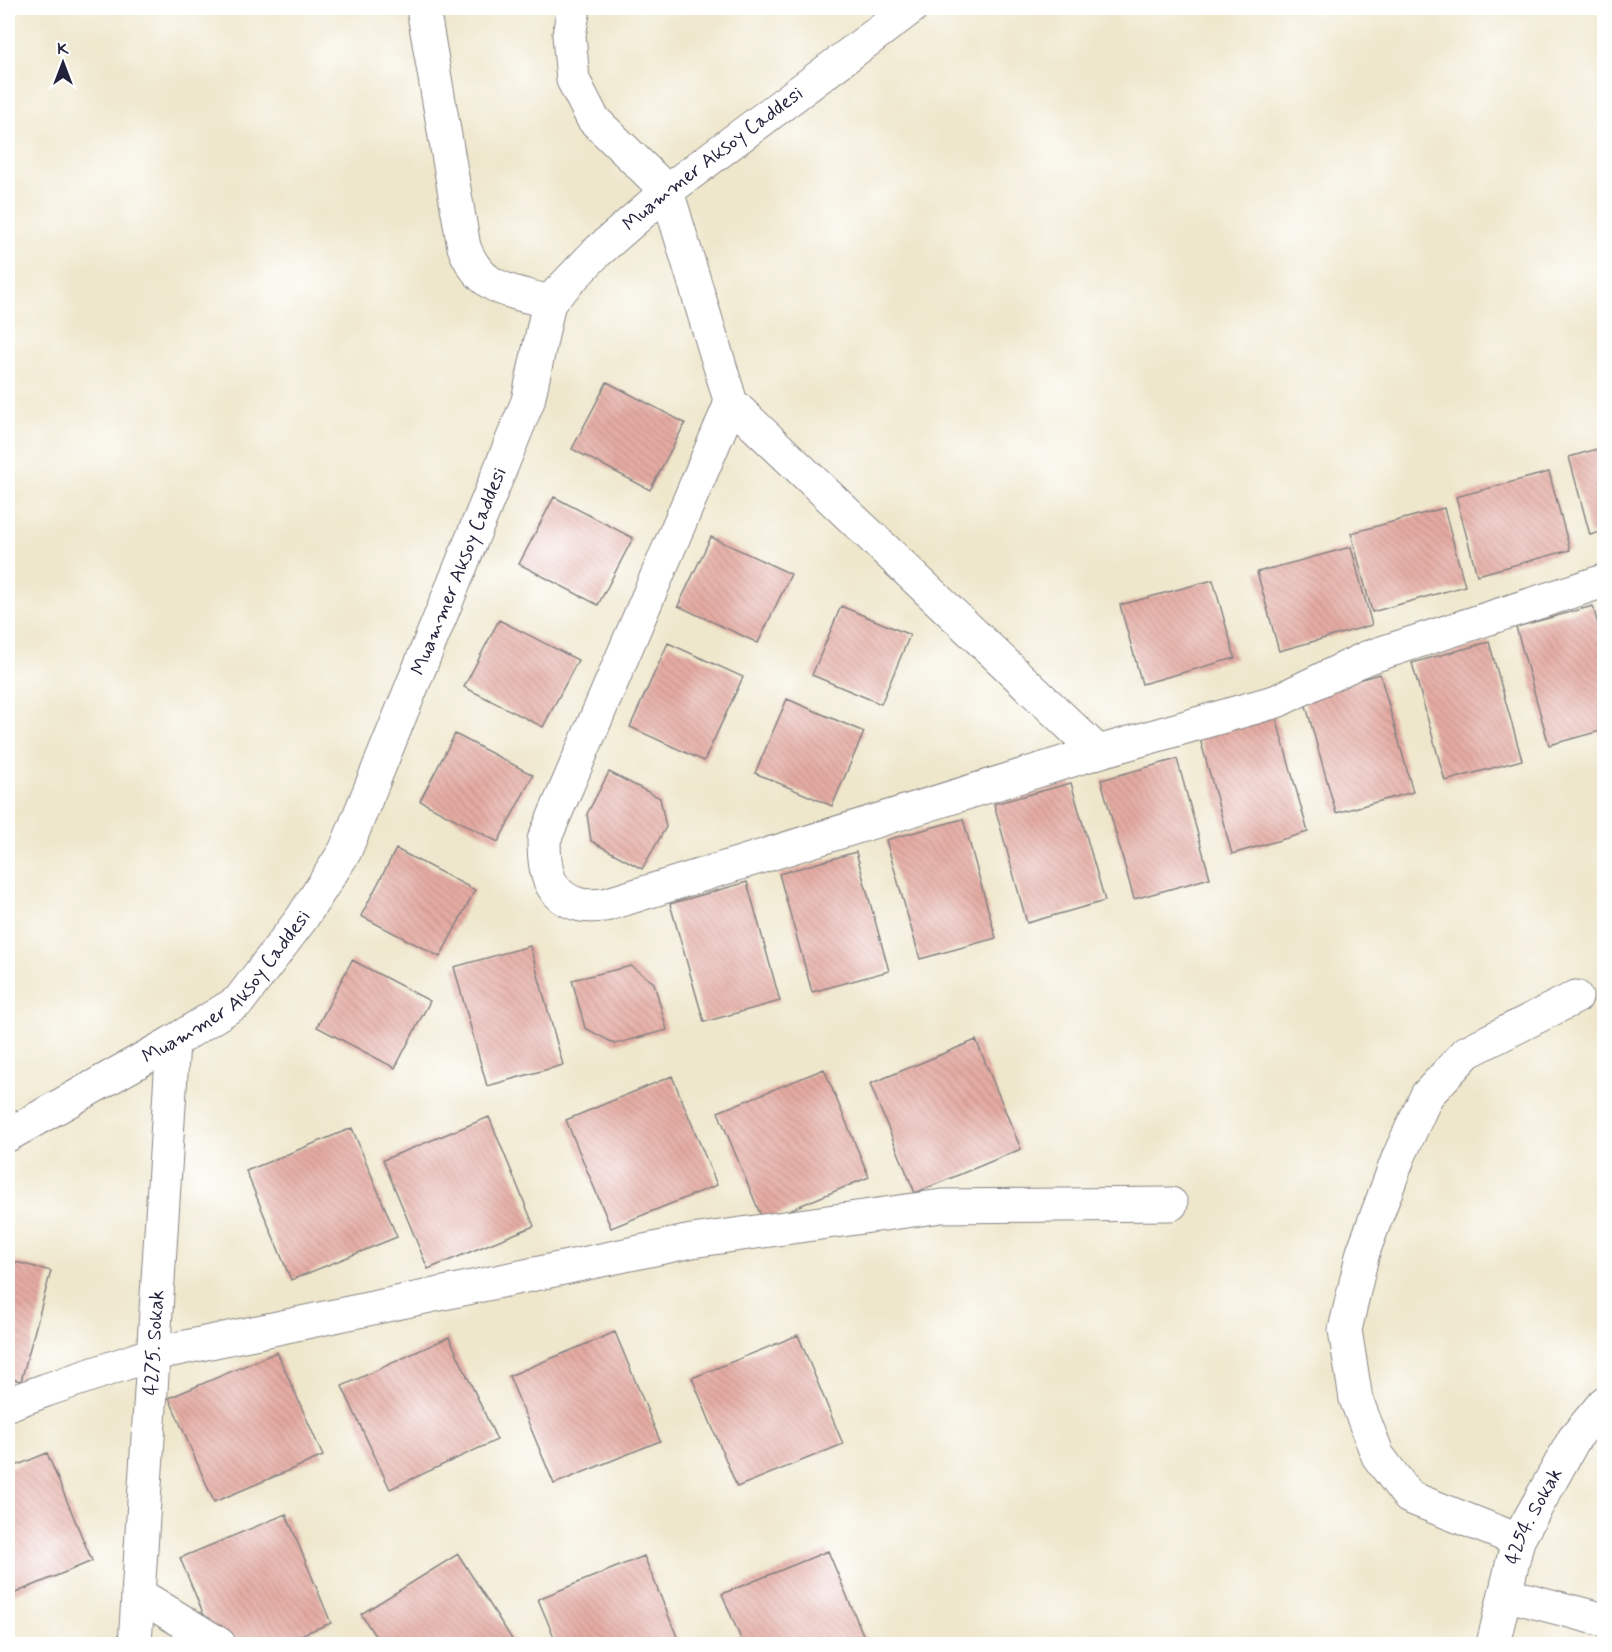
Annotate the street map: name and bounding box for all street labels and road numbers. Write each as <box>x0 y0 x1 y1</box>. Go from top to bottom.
street label: Muammer Aksoy Caddesi <box>617 80 809 237</box>
street label: Muammer Aksoy Caddesi <box>404 463 513 679</box>
street label: Muammer Aksoy Caddesi <box>137 905 317 1070</box>
street label: 4275. Sokak <box>137 1289 171 1396</box>
street label: 4254. Sokak <box>1499 1463 1569 1567</box>

